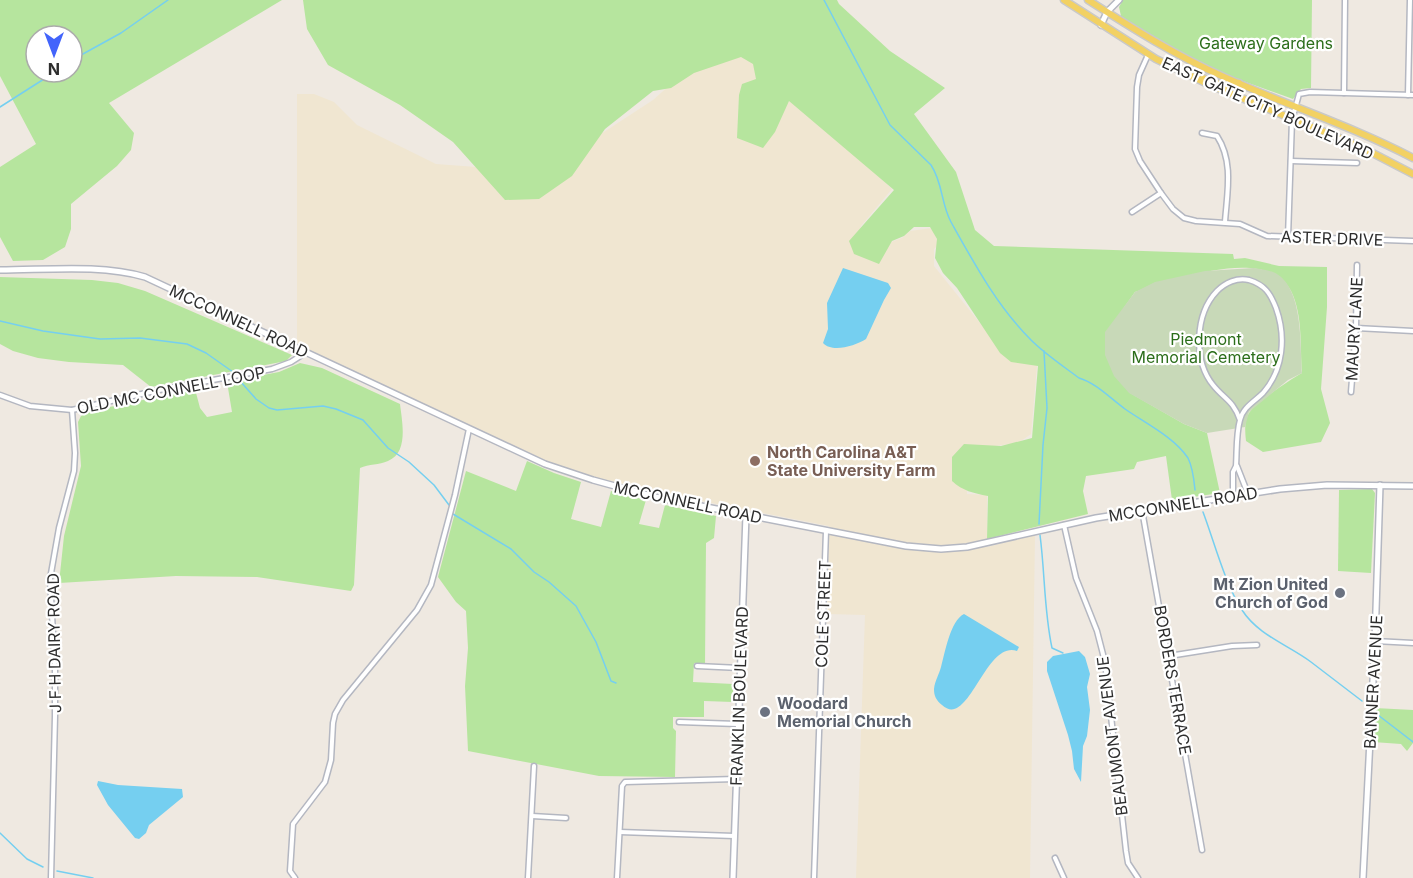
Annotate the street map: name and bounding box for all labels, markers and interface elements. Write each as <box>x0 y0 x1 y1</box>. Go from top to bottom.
north arrow <box>24 24 84 84</box>
park label: Gateway Gardens <box>1199 33 1333 53</box>
street label: EAST GATE CITY BOULEVARD <box>1159 52 1377 164</box>
text: N <box>48 59 60 79</box>
street label: ASTER DRIVE <box>1280 226 1384 250</box>
street label: MAURY LANE <box>1341 276 1367 382</box>
street label: MCCONNELL ROAD <box>166 280 312 362</box>
park label: Piedmont Memorial Cemetery <box>1132 329 1280 367</box>
street label: OLD MC CONNELL LOOP <box>75 362 267 418</box>
place label: North Carolina A&T State University Farm <box>767 442 936 480</box>
marker: North Carolina A&T State University Farm <box>748 454 762 468</box>
street label: MCCONNELL ROAD <box>612 477 764 527</box>
street label: MCCONNELL ROAD <box>1107 482 1259 526</box>
street label: COLE STREET <box>811 560 835 668</box>
street label: J F H DAIRY ROAD <box>43 573 65 713</box>
place label: Mt Zion United Church of God <box>1213 574 1328 612</box>
marker: Mt Zion United Church of God <box>1333 586 1347 600</box>
street label: BORDERS TERRACE <box>1150 604 1196 756</box>
street label: FRANKLIN BOULEVARD <box>726 606 752 786</box>
street label: BANNER AVENUE <box>1360 614 1386 750</box>
street label: BEAUMONT AVENUE <box>1092 655 1132 817</box>
place label: Woodard Memorial Church <box>777 693 912 731</box>
marker: Woodard Memorial Church <box>758 705 772 719</box>

